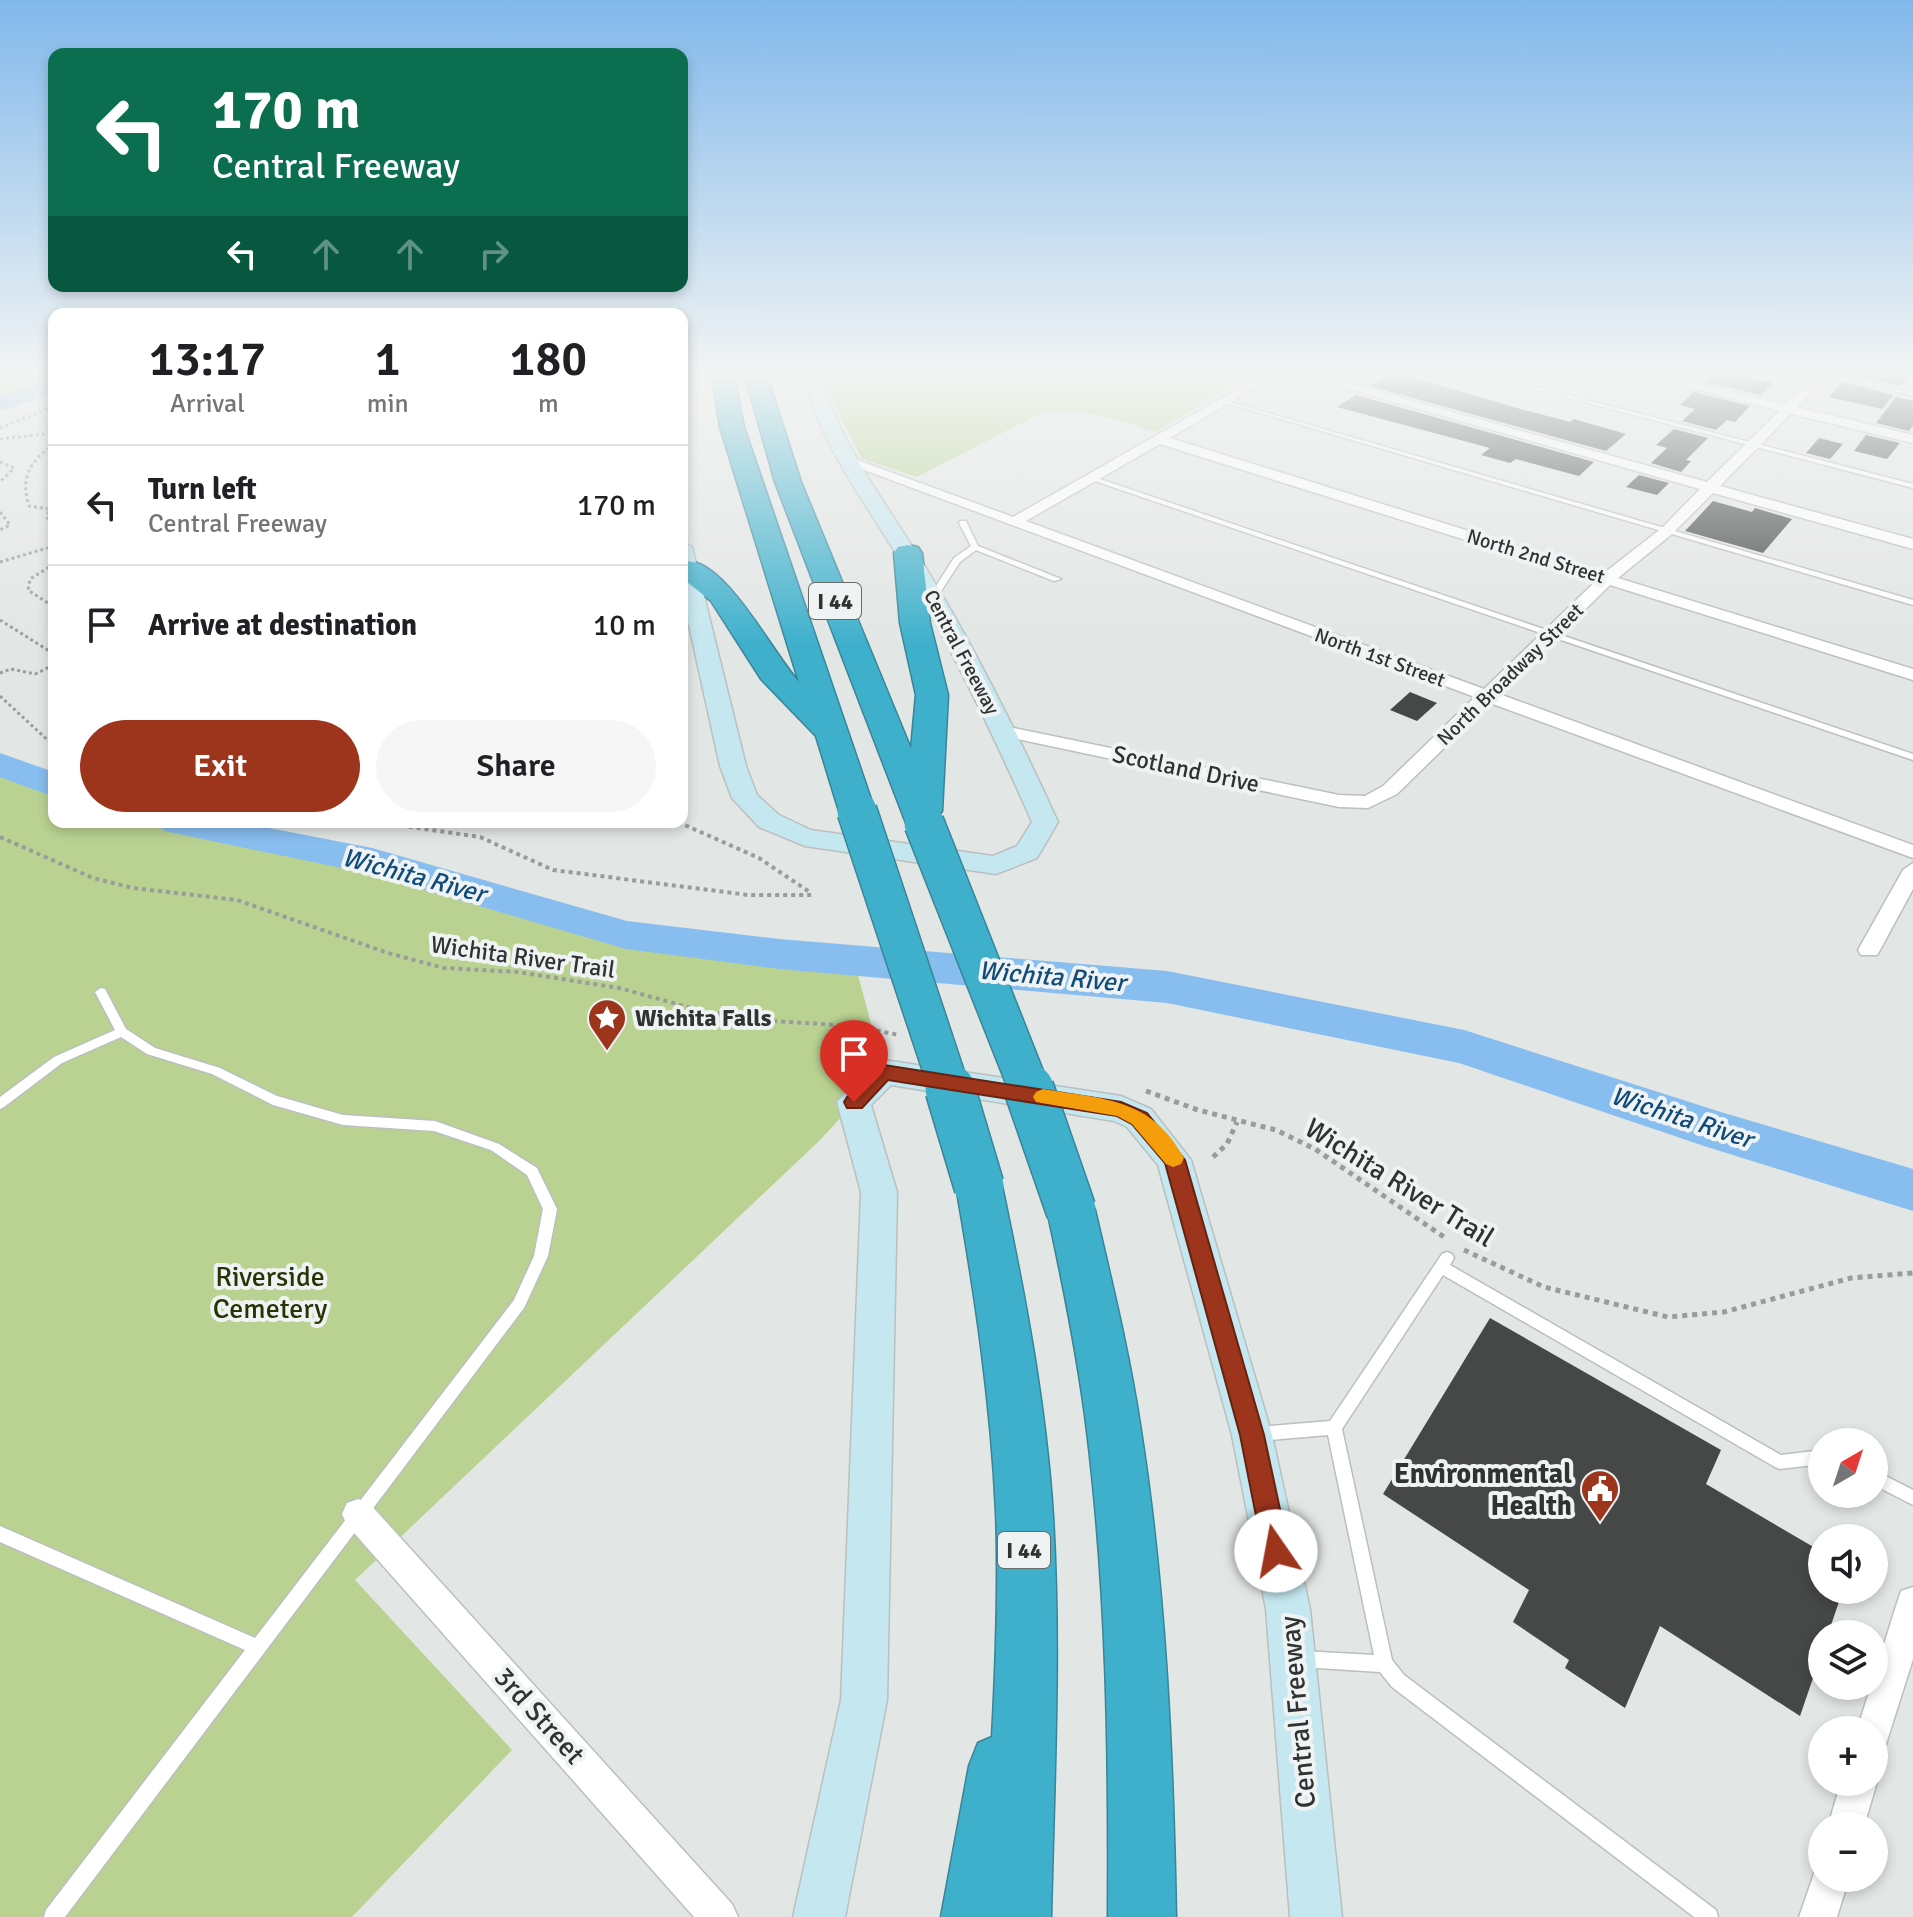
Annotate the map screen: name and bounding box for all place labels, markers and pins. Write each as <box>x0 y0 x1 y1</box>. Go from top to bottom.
place icon: Wichita Falls <box>586 997 628 1052</box>
place label: Wichita Falls <box>635 1003 772 1033</box>
pin <box>820 1020 888 1102</box>
place label: Environmental Health <box>1394 1457 1572 1523</box>
public building icon: Environmental Health <box>1579 1468 1621 1523</box>

